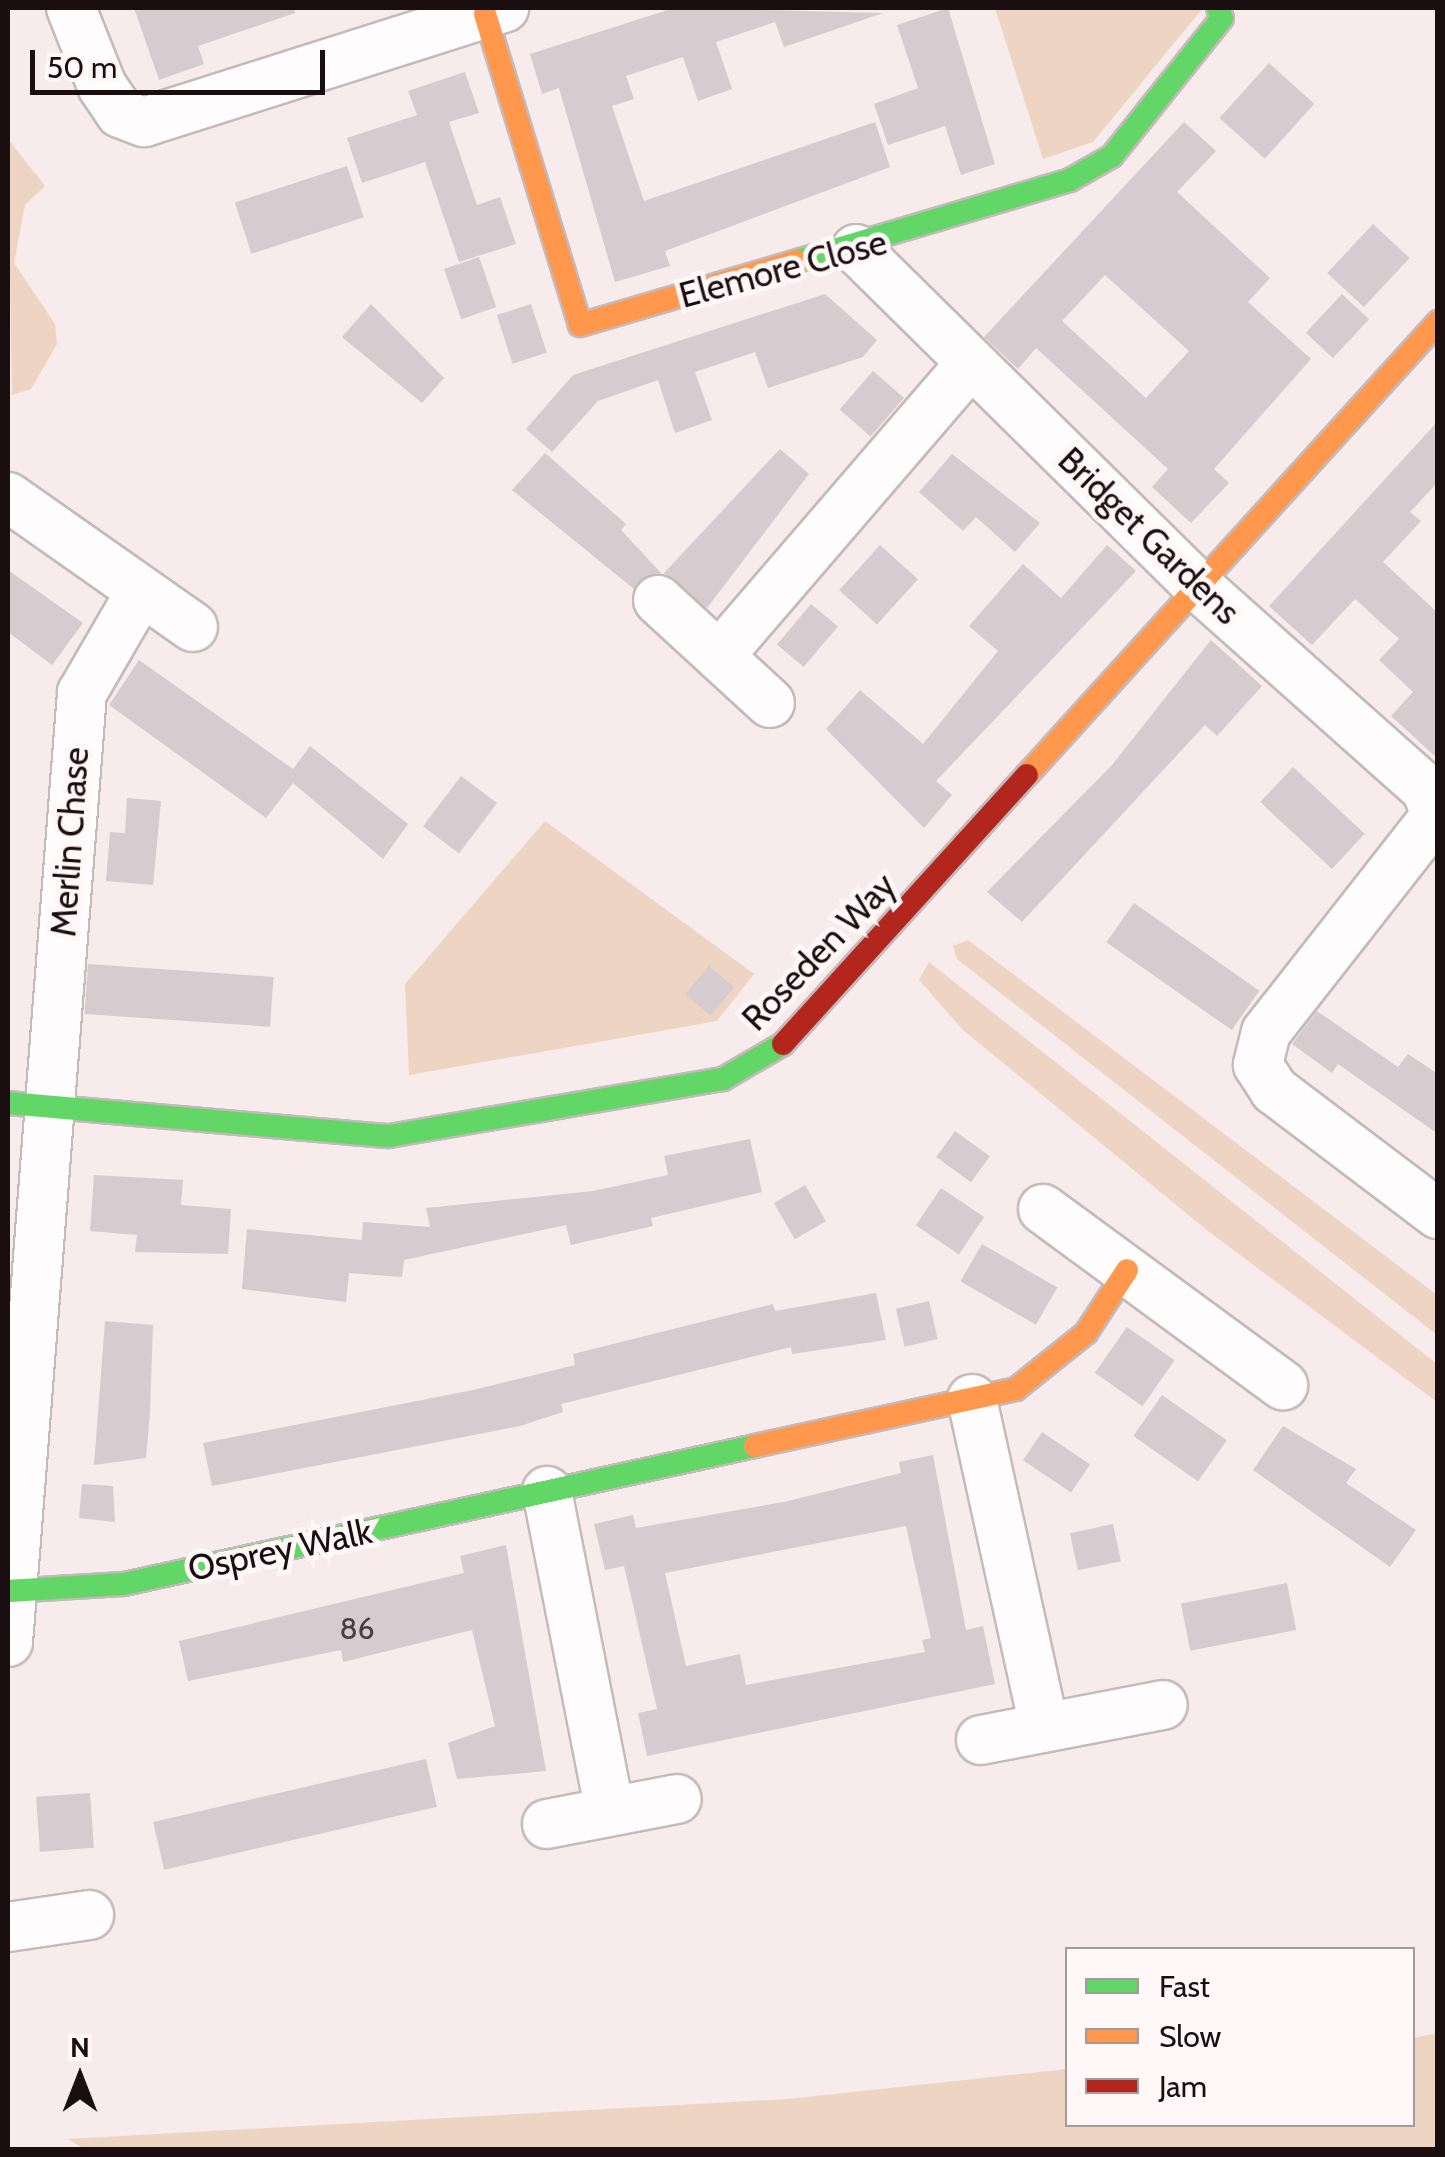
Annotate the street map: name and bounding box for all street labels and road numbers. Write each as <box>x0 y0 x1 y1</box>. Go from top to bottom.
street label: Elemore Close <box>675 221 891 317</box>
street label: Bridget Gardens <box>1050 439 1248 633</box>
street label: Merlin Chase <box>42 746 98 938</box>
street label: Roseden Way <box>734 865 904 1039</box>
street label: Osprey Walk <box>184 1510 376 1590</box>

